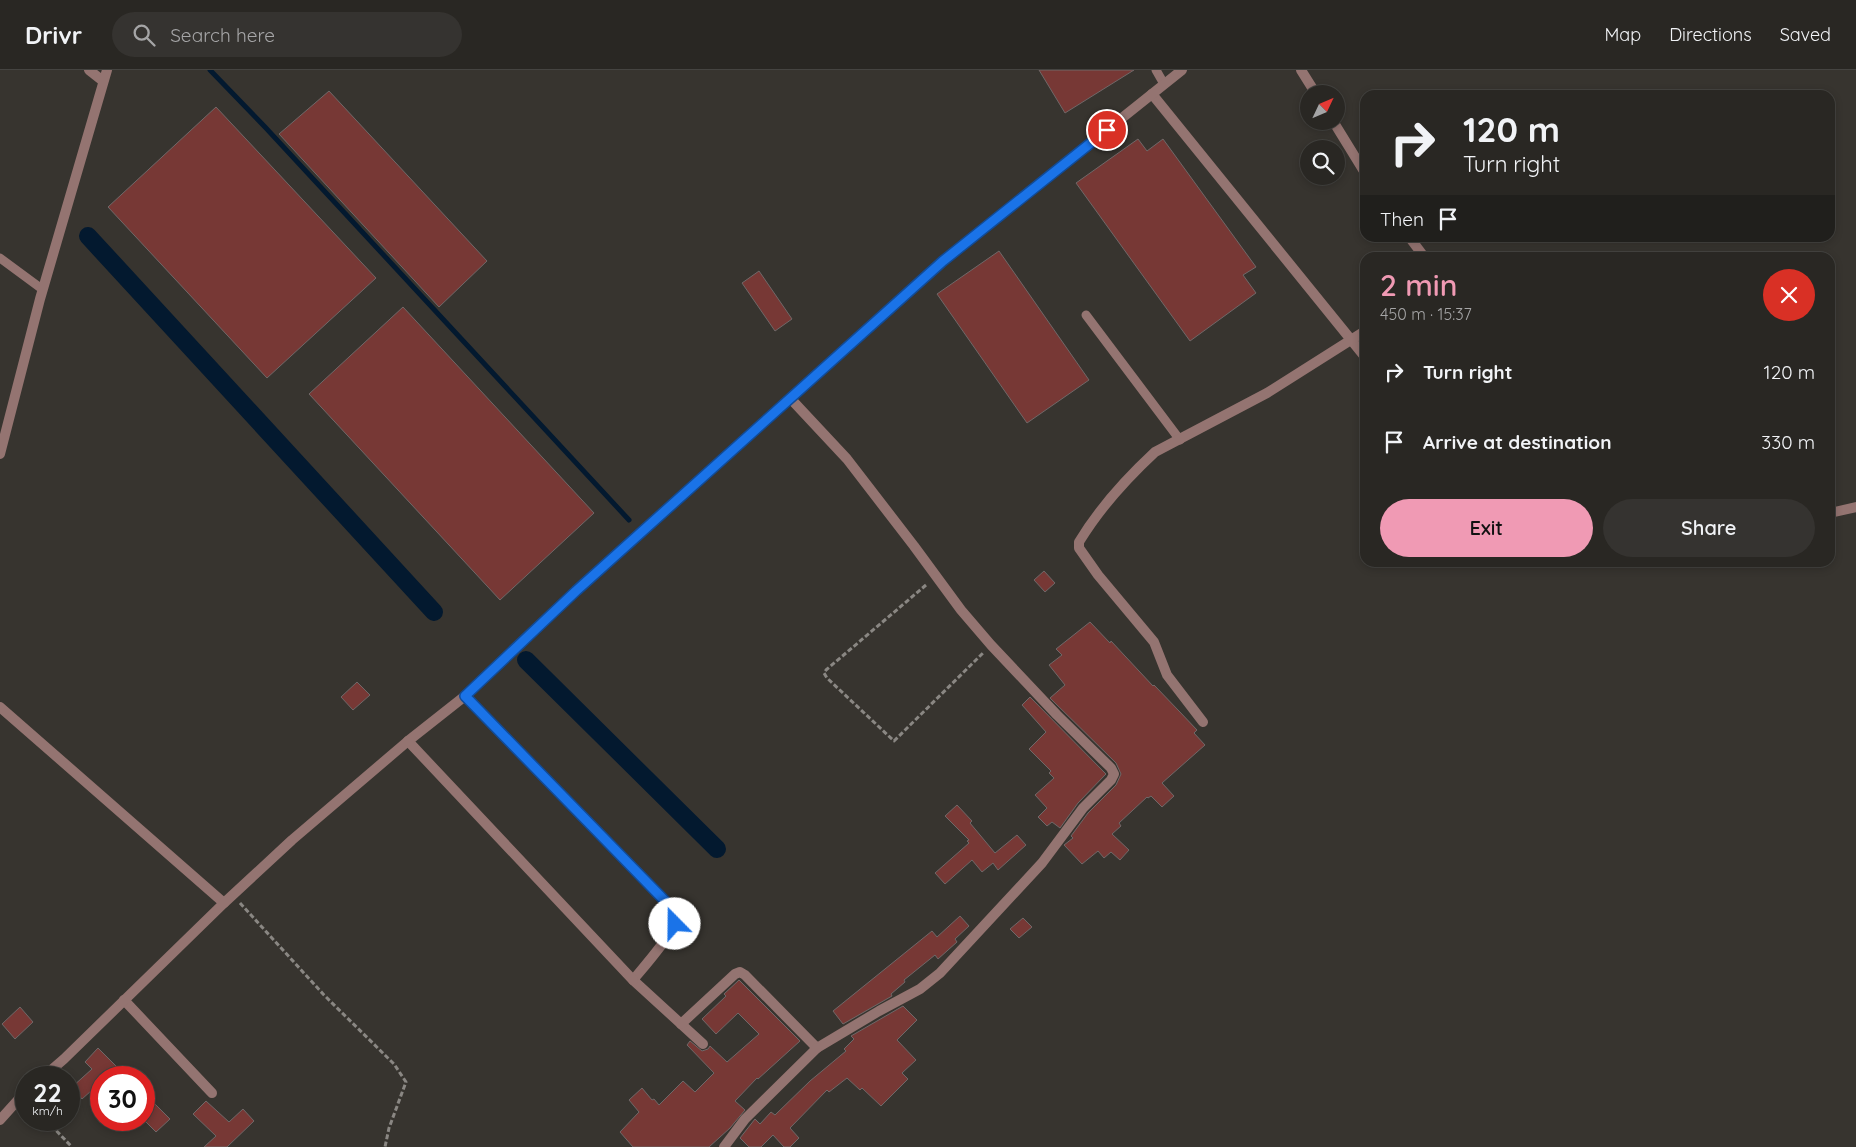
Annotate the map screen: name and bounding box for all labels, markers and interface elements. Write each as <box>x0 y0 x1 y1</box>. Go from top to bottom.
search box <box>112 12 462 57</box>
text: Drivr <box>25 20 82 50</box>
icon: search <box>130 21 158 49</box>
text: Search here <box>170 23 275 47</box>
text: Map <box>1604 23 1641 46</box>
text: Directions <box>1669 23 1752 46</box>
text: Saved <box>1780 23 1831 46</box>
north arrow <box>1300 85 1345 130</box>
map controls <box>1300 85 1345 185</box>
text: 120 m <box>1463 107 1560 151</box>
pin <box>1086 109 1128 151</box>
icon: right <box>1380 110 1445 175</box>
icon: arrive <box>1093 116 1121 144</box>
button: search <box>1300 140 1345 185</box>
text: Turn right <box>1463 150 1560 178</box>
icon: arrive <box>1434 205 1462 233</box>
text: Then <box>1380 207 1424 231</box>
text: 2 min <box>1380 266 1457 304</box>
button: close <box>1763 269 1815 321</box>
text: 450 m · 15:37 <box>1380 304 1472 324</box>
icon: right <box>1380 358 1408 386</box>
text: Turn right <box>1423 360 1512 384</box>
text: 120 m <box>1764 360 1815 384</box>
icon: arrive <box>1380 428 1408 456</box>
text: Arrive at destination <box>1423 430 1612 454</box>
text: 330 m <box>1761 430 1815 454</box>
button: Exit <box>1380 499 1593 557</box>
button: Share <box>1603 499 1815 557</box>
position arrow <box>648 897 700 949</box>
speed limit sign: 30 <box>90 1066 155 1131</box>
text: 22 <box>33 1077 62 1108</box>
text: km/h <box>32 1103 63 1118</box>

